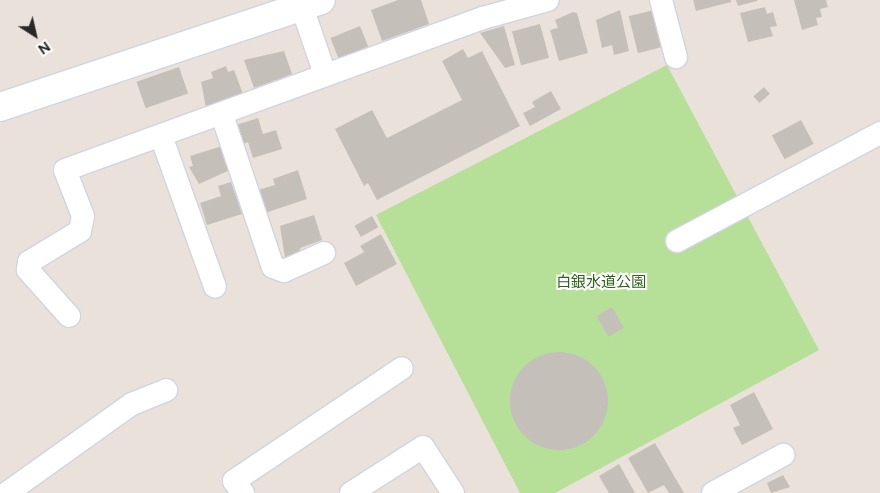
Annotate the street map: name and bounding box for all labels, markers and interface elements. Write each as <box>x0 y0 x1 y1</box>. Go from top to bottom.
north arrow <box>10 10 60 60</box>
text: N <box>35 38 53 58</box>
park label: 白銀水道公園 <box>556 274 646 292</box>

